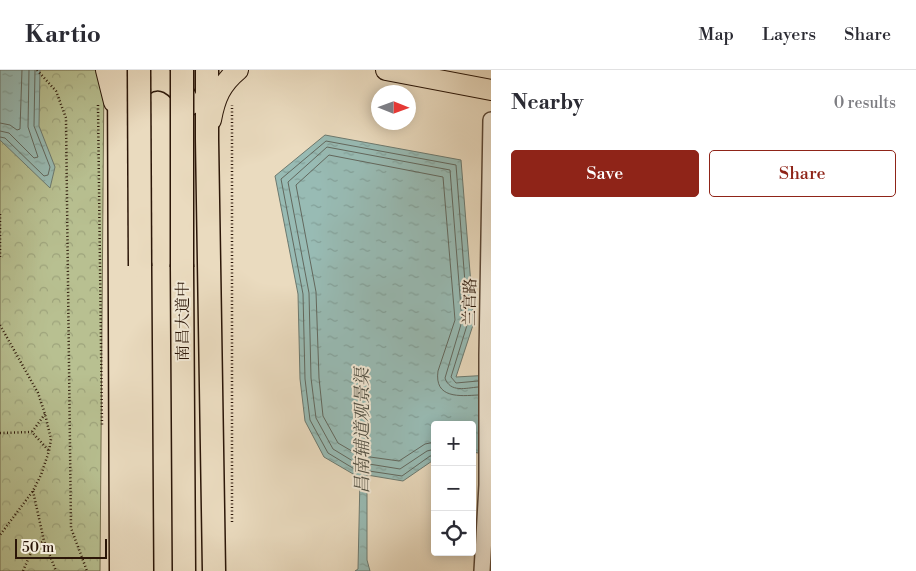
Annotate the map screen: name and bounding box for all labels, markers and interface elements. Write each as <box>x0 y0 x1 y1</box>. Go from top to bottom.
text: Kartio <box>25 20 101 50</box>
text: Map <box>699 23 734 46</box>
text: Layers <box>762 23 816 46</box>
text: Share <box>844 23 891 46</box>
north arrow <box>371 85 416 130</box>
text: Nearby <box>511 90 584 116</box>
text: 0 results <box>834 93 896 113</box>
button: Save <box>511 150 699 197</box>
button: Share <box>709 150 896 197</box>
street label: 兰宫路 <box>460 278 480 326</box>
street label: 南昌大道中 <box>173 281 193 361</box>
water label: 昌南辅道观景渠 <box>351 365 374 494</box>
map controls <box>431 421 476 556</box>
button: + <box>431 421 476 466</box>
button: − <box>431 466 476 511</box>
button: locate <box>431 511 476 556</box>
scale bar <box>15 536 108 559</box>
text: 50 m <box>22 539 54 557</box>

